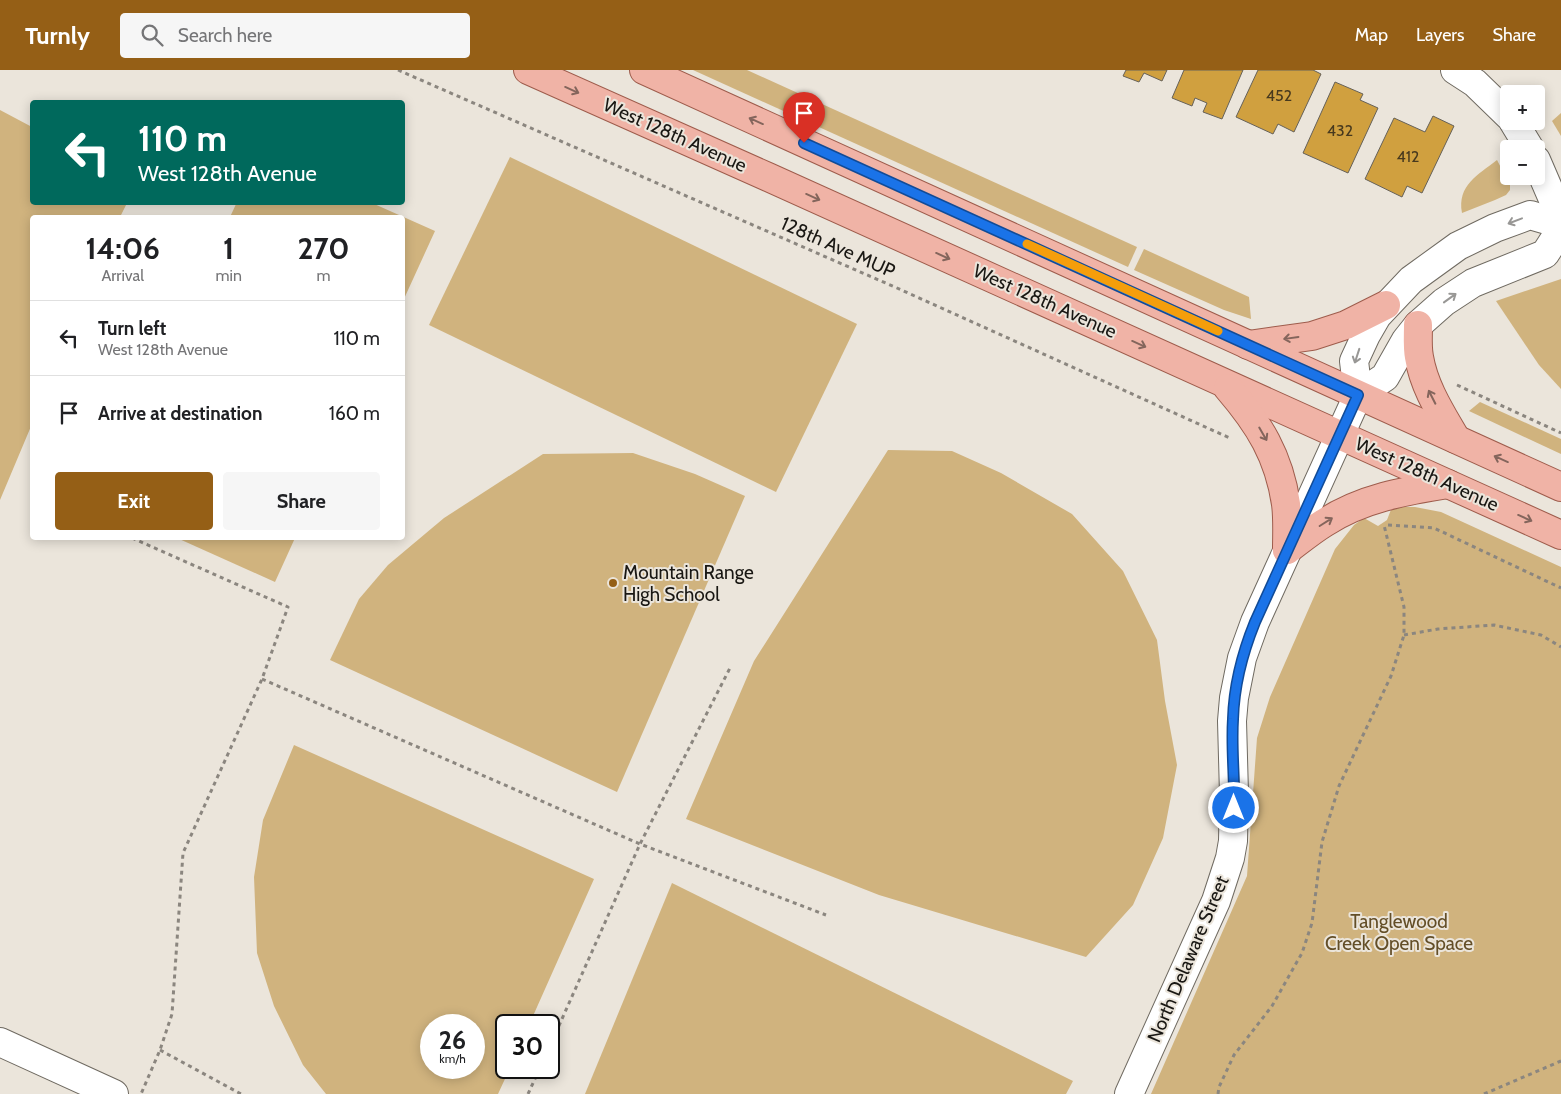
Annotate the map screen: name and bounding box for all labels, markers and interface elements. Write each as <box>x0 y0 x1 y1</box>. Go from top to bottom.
search box <box>120 13 470 58</box>
text: Turnly <box>25 21 90 50</box>
icon: search <box>138 21 166 49</box>
text: Search here <box>178 24 272 47</box>
text: Map <box>1355 24 1388 46</box>
text: Layers <box>1416 24 1465 46</box>
text: Share <box>1493 24 1536 46</box>
one-way arrow <box>564 85 579 95</box>
map controls <box>1500 85 1545 185</box>
button: + <box>1500 85 1545 130</box>
house number: 452 <box>1266 86 1292 105</box>
pin <box>783 92 825 143</box>
street label: West 128th Avenue <box>600 93 750 177</box>
icon: arrive <box>790 99 818 127</box>
one-way arrow <box>749 116 764 125</box>
text: 110 m <box>138 117 227 160</box>
icon: left <box>55 120 120 185</box>
house number: 432 <box>1327 121 1353 140</box>
button: − <box>1500 140 1545 185</box>
house number: 412 <box>1397 147 1419 166</box>
text: West 128th Avenue <box>138 160 317 187</box>
one-way arrow <box>805 192 820 202</box>
street label: 128th Ave MUP <box>777 212 899 283</box>
one-way arrow <box>1508 217 1523 226</box>
text: 14:06 <box>86 230 160 267</box>
text: 1 <box>223 230 234 267</box>
text: 270 <box>297 230 349 267</box>
one-way arrow <box>935 251 950 261</box>
street label: West 128th Avenue <box>970 259 1120 343</box>
text: Arrival <box>101 266 144 285</box>
text: min <box>215 266 242 285</box>
text: m <box>316 266 330 285</box>
one-way arrow <box>1443 293 1457 303</box>
text: Turn left <box>98 317 166 340</box>
icon: left <box>55 324 83 352</box>
text: 110 m <box>333 327 380 350</box>
one-way arrow <box>1283 333 1299 343</box>
text: West 128th Avenue <box>98 340 228 359</box>
one-way arrow <box>1131 340 1146 349</box>
one-way arrow <box>1352 348 1361 363</box>
one-way arrow <box>1427 389 1437 404</box>
icon: arrive <box>55 399 83 427</box>
text: Arrive at destination <box>98 402 262 425</box>
text: 160 m <box>329 402 380 425</box>
one-way arrow <box>1258 427 1268 442</box>
street label: West 128th Avenue <box>1352 432 1502 516</box>
one-way arrow <box>1494 454 1509 464</box>
button: Exit <box>55 472 213 530</box>
button: Share <box>223 472 380 530</box>
one-way arrow <box>1517 514 1532 524</box>
one-way arrow <box>1319 516 1333 526</box>
place label: Mountain Range High School <box>623 561 754 606</box>
marker: Mountain Range High School <box>607 577 619 589</box>
position arrow <box>1207 781 1259 833</box>
street label: North Delaware Street <box>1142 872 1234 1046</box>
park label: Tanglewood Creek Open Space <box>1325 910 1473 955</box>
speed limit sign: 30 <box>495 1014 560 1079</box>
text: 26 <box>439 1025 466 1055</box>
text: km/h <box>439 1051 466 1066</box>

